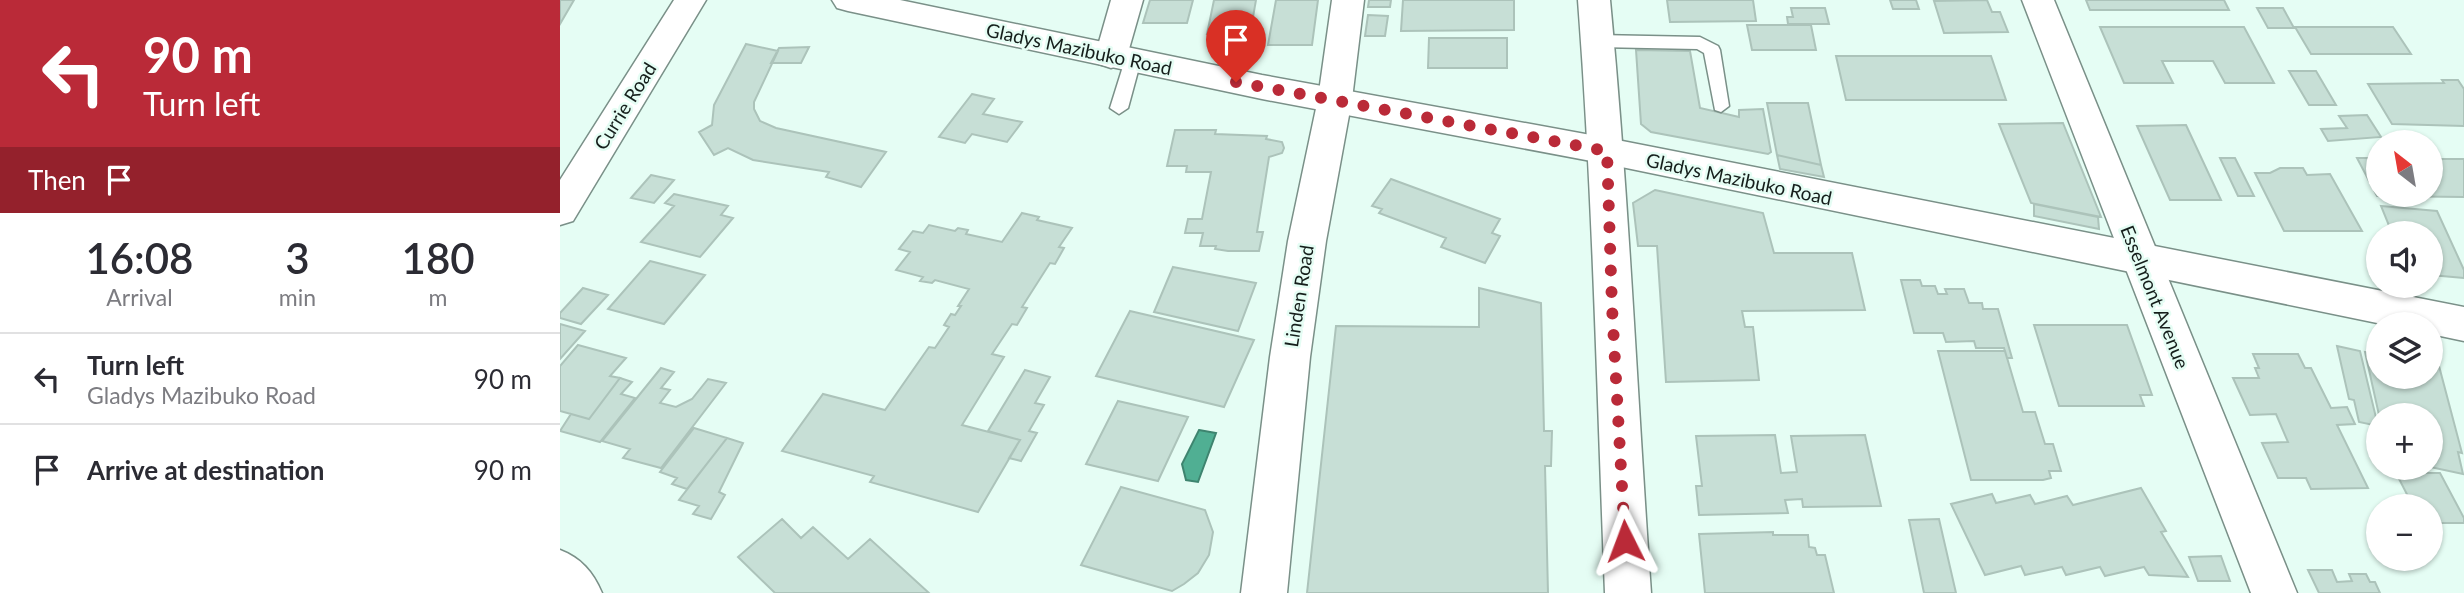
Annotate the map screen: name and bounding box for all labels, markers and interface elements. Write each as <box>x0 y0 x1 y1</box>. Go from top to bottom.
pin <box>1206 10 1266 82</box>
street label: Gladys Mazibuko Road <box>984 18 1174 79</box>
icon: arrive <box>1217 21 1255 59</box>
text: 90 m <box>143 25 253 83</box>
icon: left <box>28 28 119 119</box>
street label: Currie Road <box>589 58 660 154</box>
text: Turn left <box>143 84 260 123</box>
north arrow <box>2366 130 2443 206</box>
map controls <box>2366 130 2443 571</box>
street label: Gladys Mazibuko Road <box>1644 148 1834 209</box>
icon: arrive <box>100 161 138 199</box>
text: Then <box>28 164 86 196</box>
button: sound <box>2366 221 2443 298</box>
street label: Esselmont Avenue <box>2116 222 2195 372</box>
text: 16:08 <box>85 233 193 283</box>
text: 3 <box>285 233 310 283</box>
text: 180 <box>402 233 475 283</box>
street label: Linden Road <box>1279 243 1318 349</box>
text: Arrival <box>106 283 173 311</box>
text: min <box>279 283 316 311</box>
text: m <box>429 283 448 311</box>
button: layers <box>2366 312 2443 389</box>
text: Turn left <box>87 349 184 381</box>
icon: left <box>28 360 66 398</box>
text: 90 m <box>474 363 532 395</box>
text: Gladys Mazibuko Road <box>87 381 316 409</box>
button: + <box>2366 403 2443 480</box>
icon: arrive <box>28 451 66 489</box>
text: Arrive at destination <box>87 454 324 486</box>
text: 90 m <box>474 454 532 486</box>
button: − <box>2366 494 2443 571</box>
position arrow <box>1588 504 1662 578</box>

